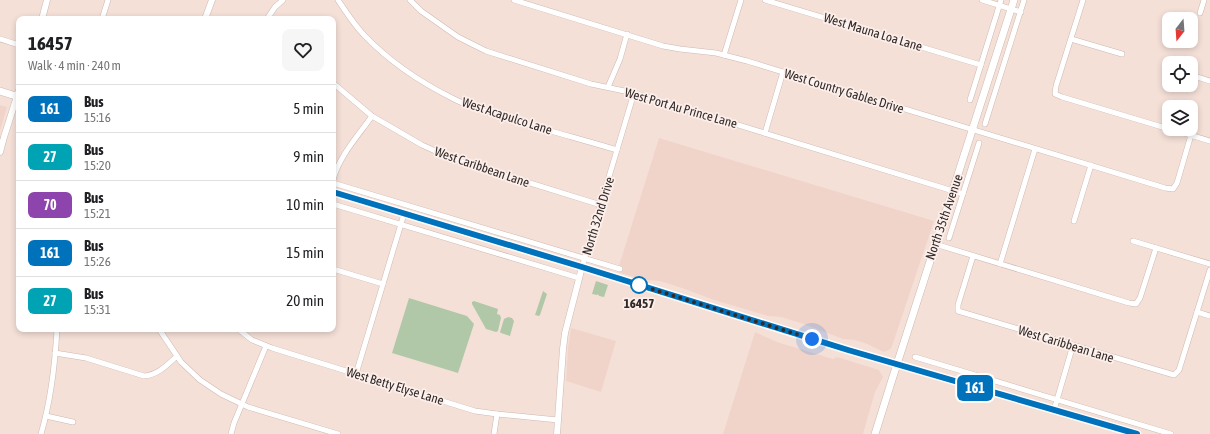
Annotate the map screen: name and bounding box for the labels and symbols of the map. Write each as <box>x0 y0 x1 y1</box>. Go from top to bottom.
street label: West Mauna Loa Lane <box>822 10 924 54</box>
north arrow <box>1162 12 1198 48</box>
street label: West Country Gables Drive <box>782 66 906 116</box>
street label: West Port Au Prince Lane <box>623 85 739 131</box>
street label: West Acapulco Lane <box>460 94 554 138</box>
street label: West Caribbean Lane <box>433 144 532 190</box>
street label: North 35th Avenue <box>922 172 966 262</box>
street label: North 32nd Drive <box>579 175 617 257</box>
marker: 16457 <box>630 276 648 294</box>
place label: 16457 <box>624 296 654 311</box>
street label: West Caribbean Lane <box>1016 322 1116 366</box>
your location <box>802 329 822 349</box>
street label: West Betty Elyse Lane <box>344 364 446 408</box>
line badge: 161 <box>952 375 998 401</box>

